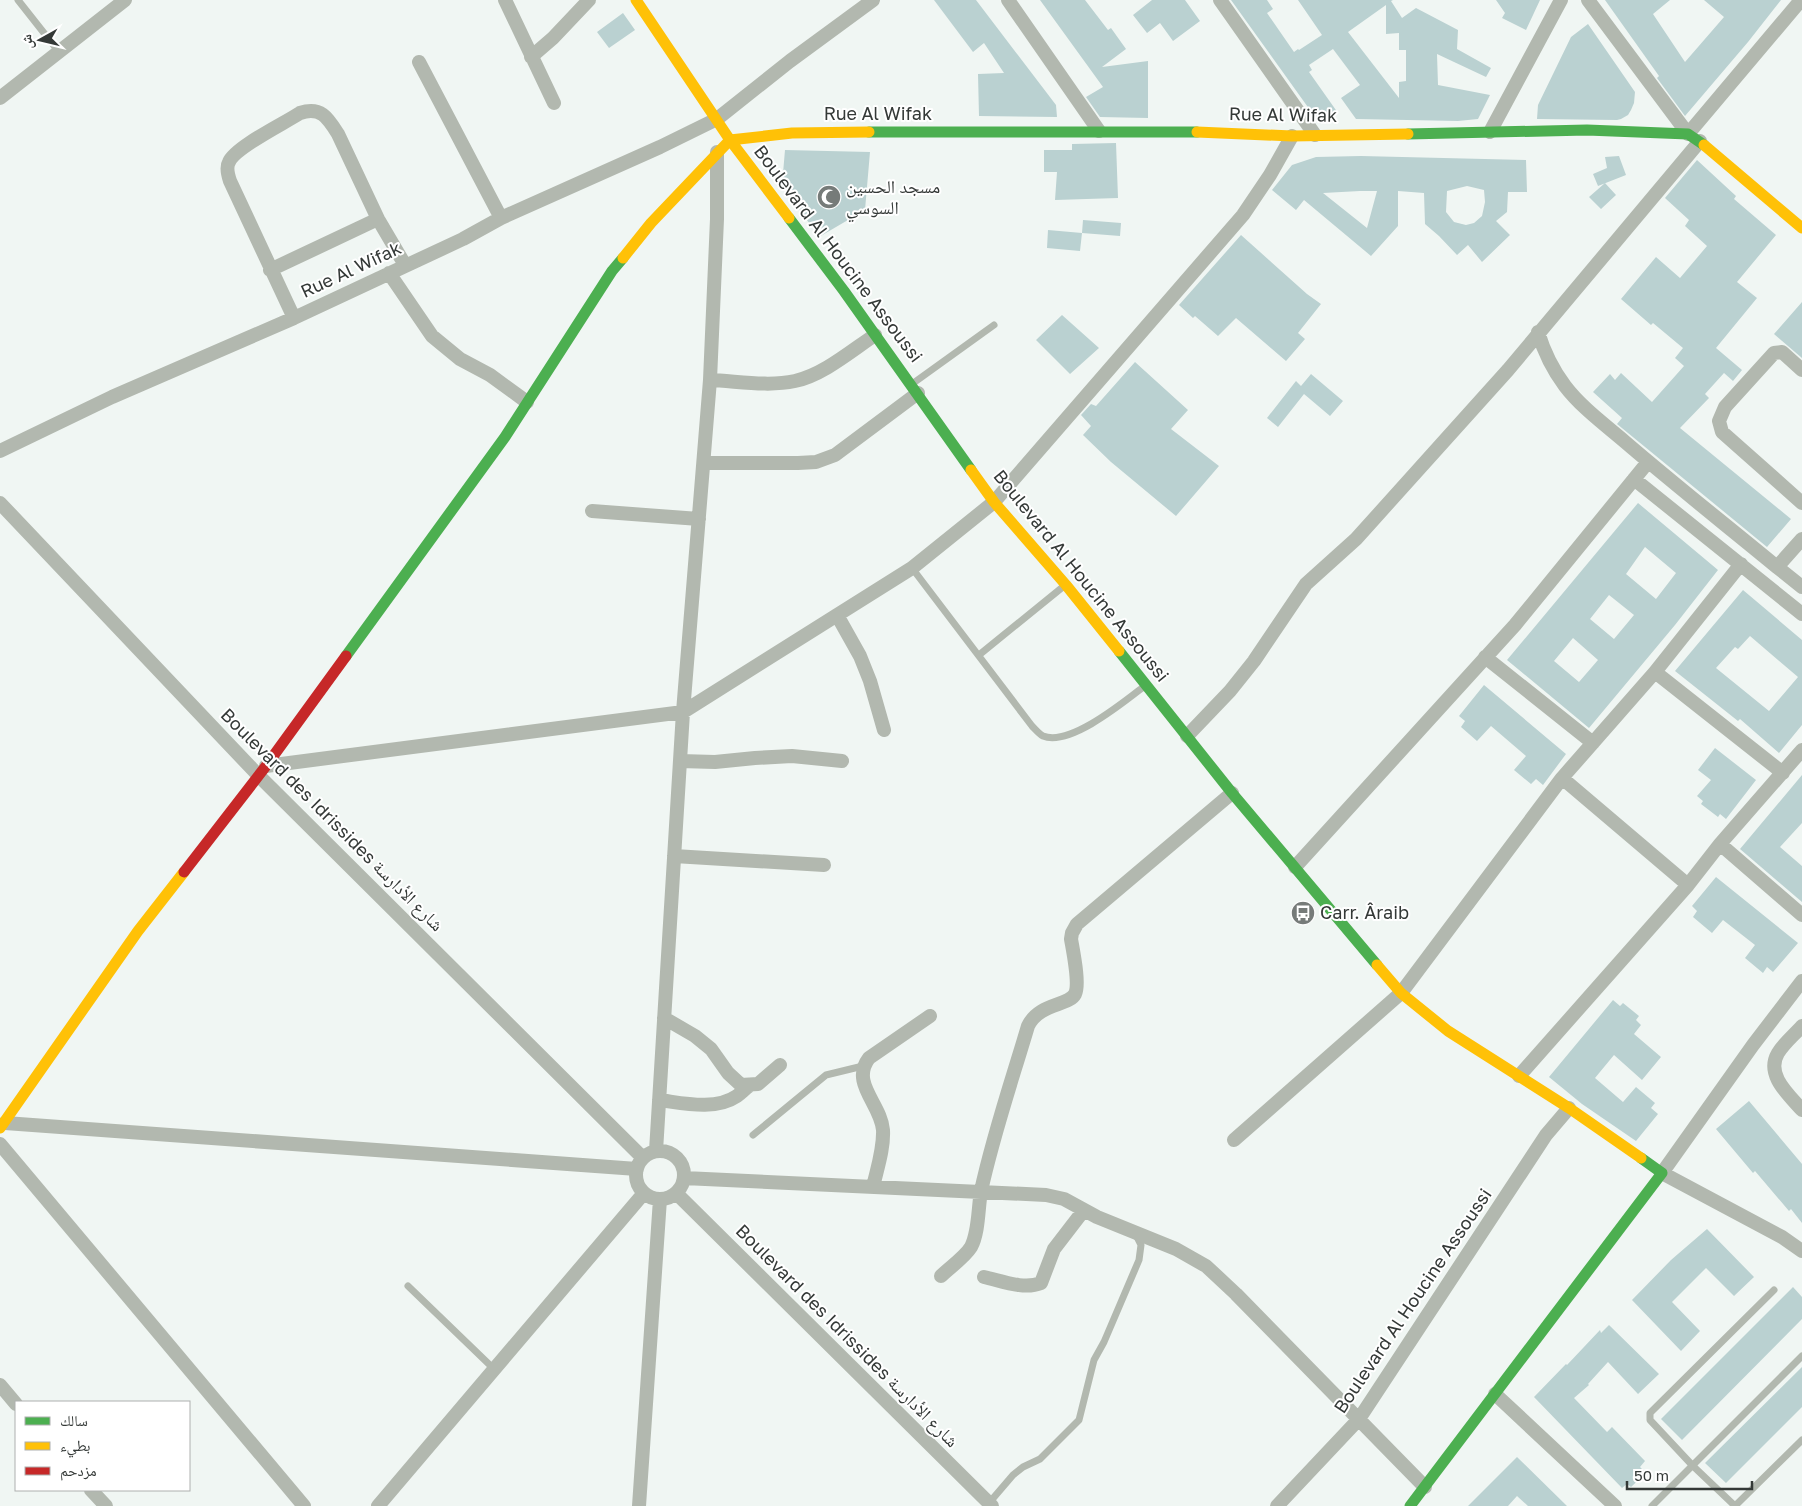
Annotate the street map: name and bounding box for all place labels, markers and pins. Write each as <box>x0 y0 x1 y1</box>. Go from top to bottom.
place label: مسجد الحسين السوسي <box>846 175 940 223</box>
mosque icon: مسجد الحسين السوسي <box>816 184 842 210</box>
bus stop icon: Carr. Âraib <box>1290 900 1316 926</box>
place label: Carr. Âraib <box>1320 901 1409 923</box>

